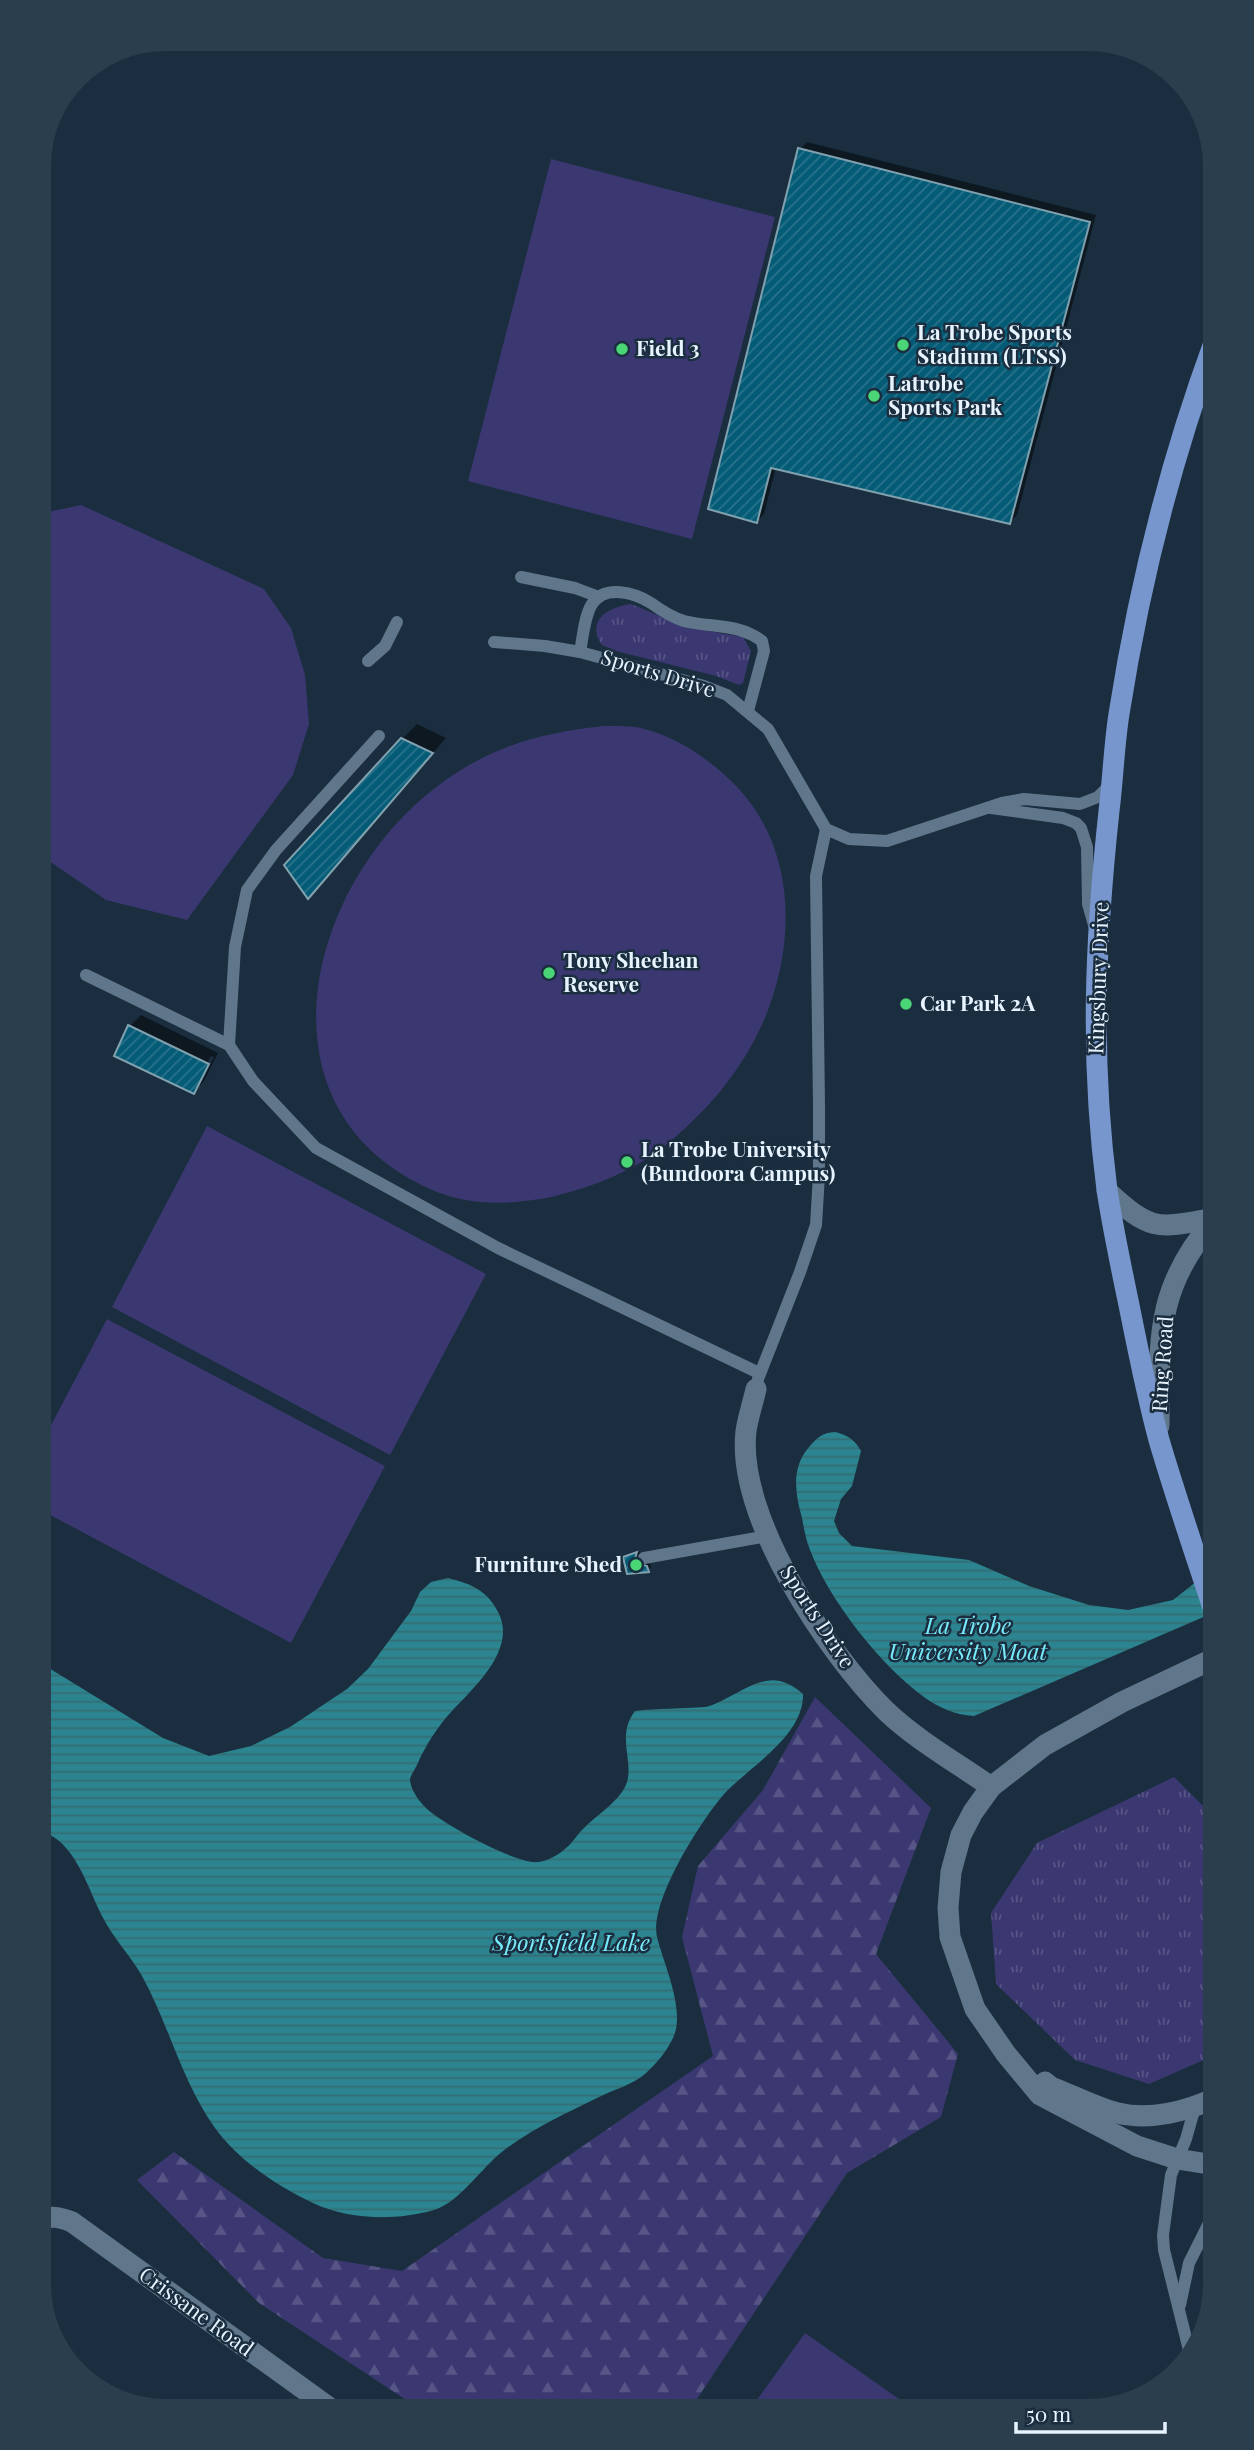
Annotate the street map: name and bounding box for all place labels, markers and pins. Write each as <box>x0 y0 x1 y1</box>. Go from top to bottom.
place label: La Trobe Sports Stadium (LTSS) <box>917 317 1072 369</box>
place label: Field 3 <box>636 333 700 361</box>
marker: La Trobe Sports Stadium (LTSS) <box>895 337 911 353</box>
marker: Field 3 <box>614 341 630 357</box>
place label: Latrobe Sports Park <box>888 368 1003 420</box>
marker: Latrobe Sports Park <box>866 388 882 404</box>
place label: Tony Sheehan Reserve <box>563 945 699 997</box>
marker: Tony Sheehan Reserve <box>541 965 557 981</box>
place label: Car Park 2A <box>920 988 1036 1016</box>
marker: Car Park 2A <box>898 996 914 1012</box>
place label: La Trobe University (Bundoora Campus) <box>641 1134 835 1186</box>
marker: La Trobe University (Bundoora Campus) <box>619 1154 635 1170</box>
place label: Furniture Shed <box>474 1549 622 1577</box>
marker: Furniture Shed <box>628 1557 644 1573</box>

